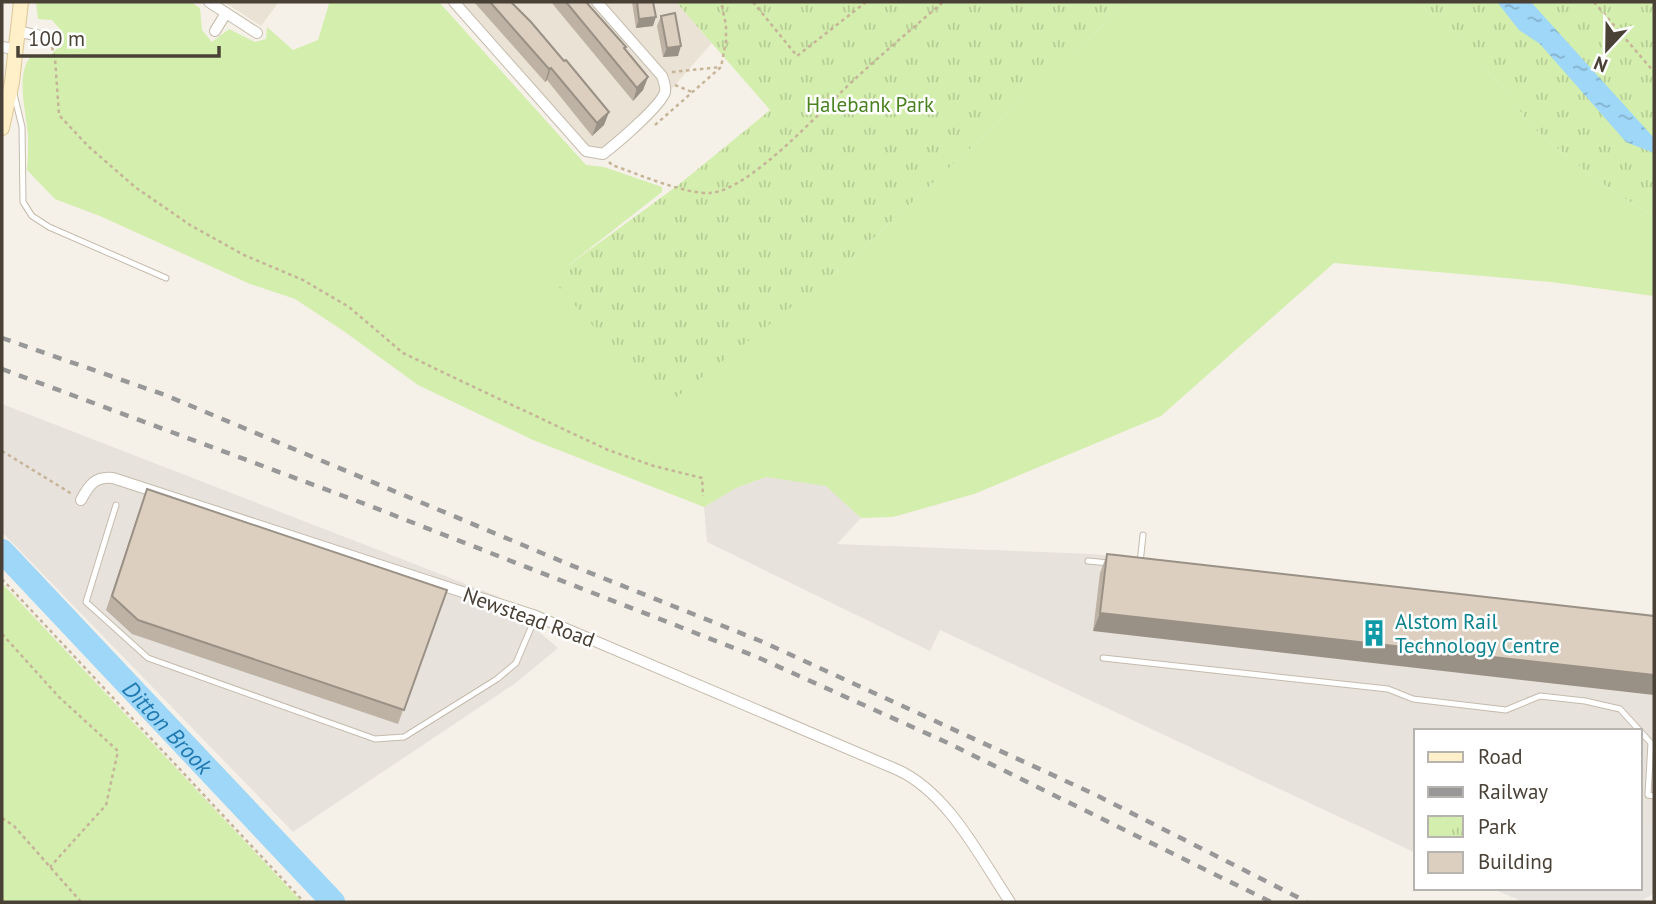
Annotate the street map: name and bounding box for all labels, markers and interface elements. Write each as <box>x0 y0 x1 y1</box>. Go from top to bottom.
scale bar <box>18 14 219 58</box>
north arrow <box>1572 14 1642 84</box>
text: 100 m <box>28 25 85 52</box>
text: N <box>1590 51 1611 78</box>
park label: Halebank Park <box>806 91 934 118</box>
street label: Newstead Road <box>459 581 599 653</box>
place label: Alstom Rail Technology Centre <box>1395 608 1560 659</box>
building icon: Alstom Rail Technology Centre <box>1359 618 1389 648</box>
water label: Ditton Brook <box>117 674 220 781</box>
legend <box>1414 729 1642 890</box>
text: Road <box>1478 743 1522 770</box>
text: Railway <box>1478 778 1548 805</box>
text: Park <box>1478 813 1517 840</box>
text: Building <box>1478 848 1553 875</box>

